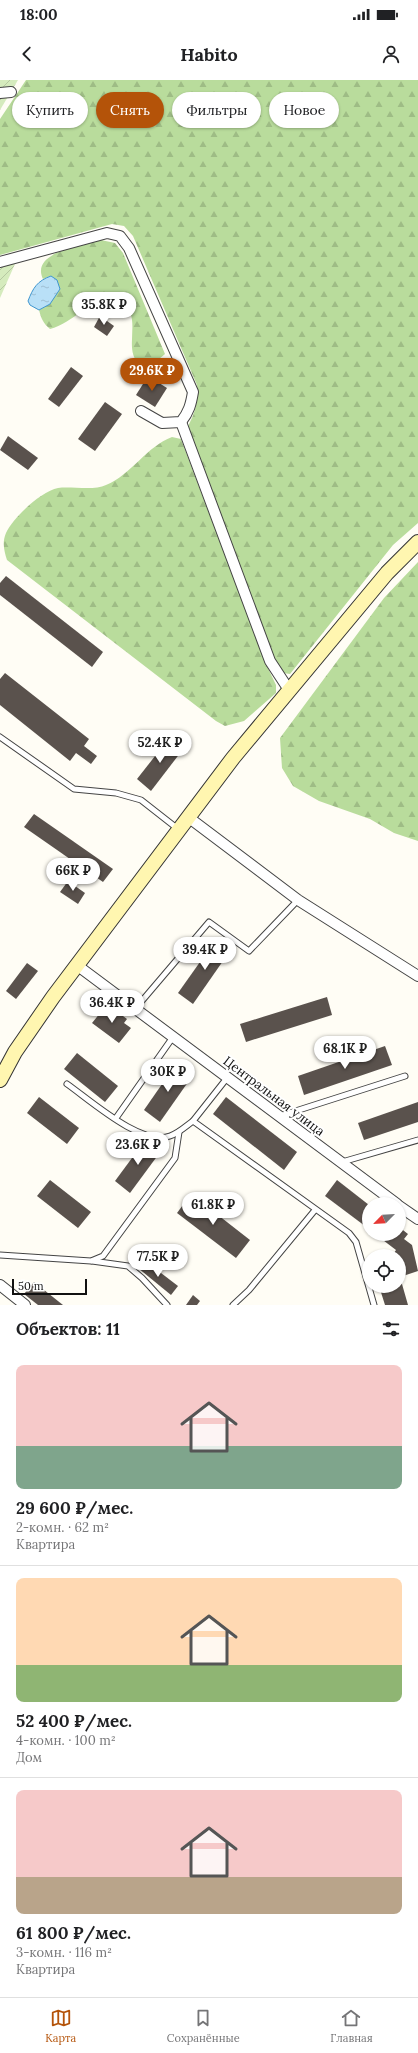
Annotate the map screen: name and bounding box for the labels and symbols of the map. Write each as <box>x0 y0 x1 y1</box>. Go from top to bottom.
pin: 35.8K ₽ <box>67 292 141 326</box>
pin: 29.6K ₽ <box>115 358 189 392</box>
pin: 52.4K ₽ <box>123 730 197 764</box>
pin: 66K ₽ <box>45 858 101 892</box>
pin: 39.4K ₽ <box>168 937 242 971</box>
pin: 36.4K ₽ <box>75 990 149 1024</box>
pin: 68.1K ₽ <box>308 1036 382 1070</box>
street label: Центральная улица <box>220 1052 328 1140</box>
pin: 30K ₽ <box>140 1059 196 1093</box>
pin: 23.6K ₽ <box>101 1132 175 1166</box>
pin: 61.8K ₽ <box>176 1192 250 1226</box>
north arrow <box>362 1197 406 1241</box>
pin: 77.5K ₽ <box>121 1244 195 1278</box>
scale bar <box>12 1277 87 1296</box>

